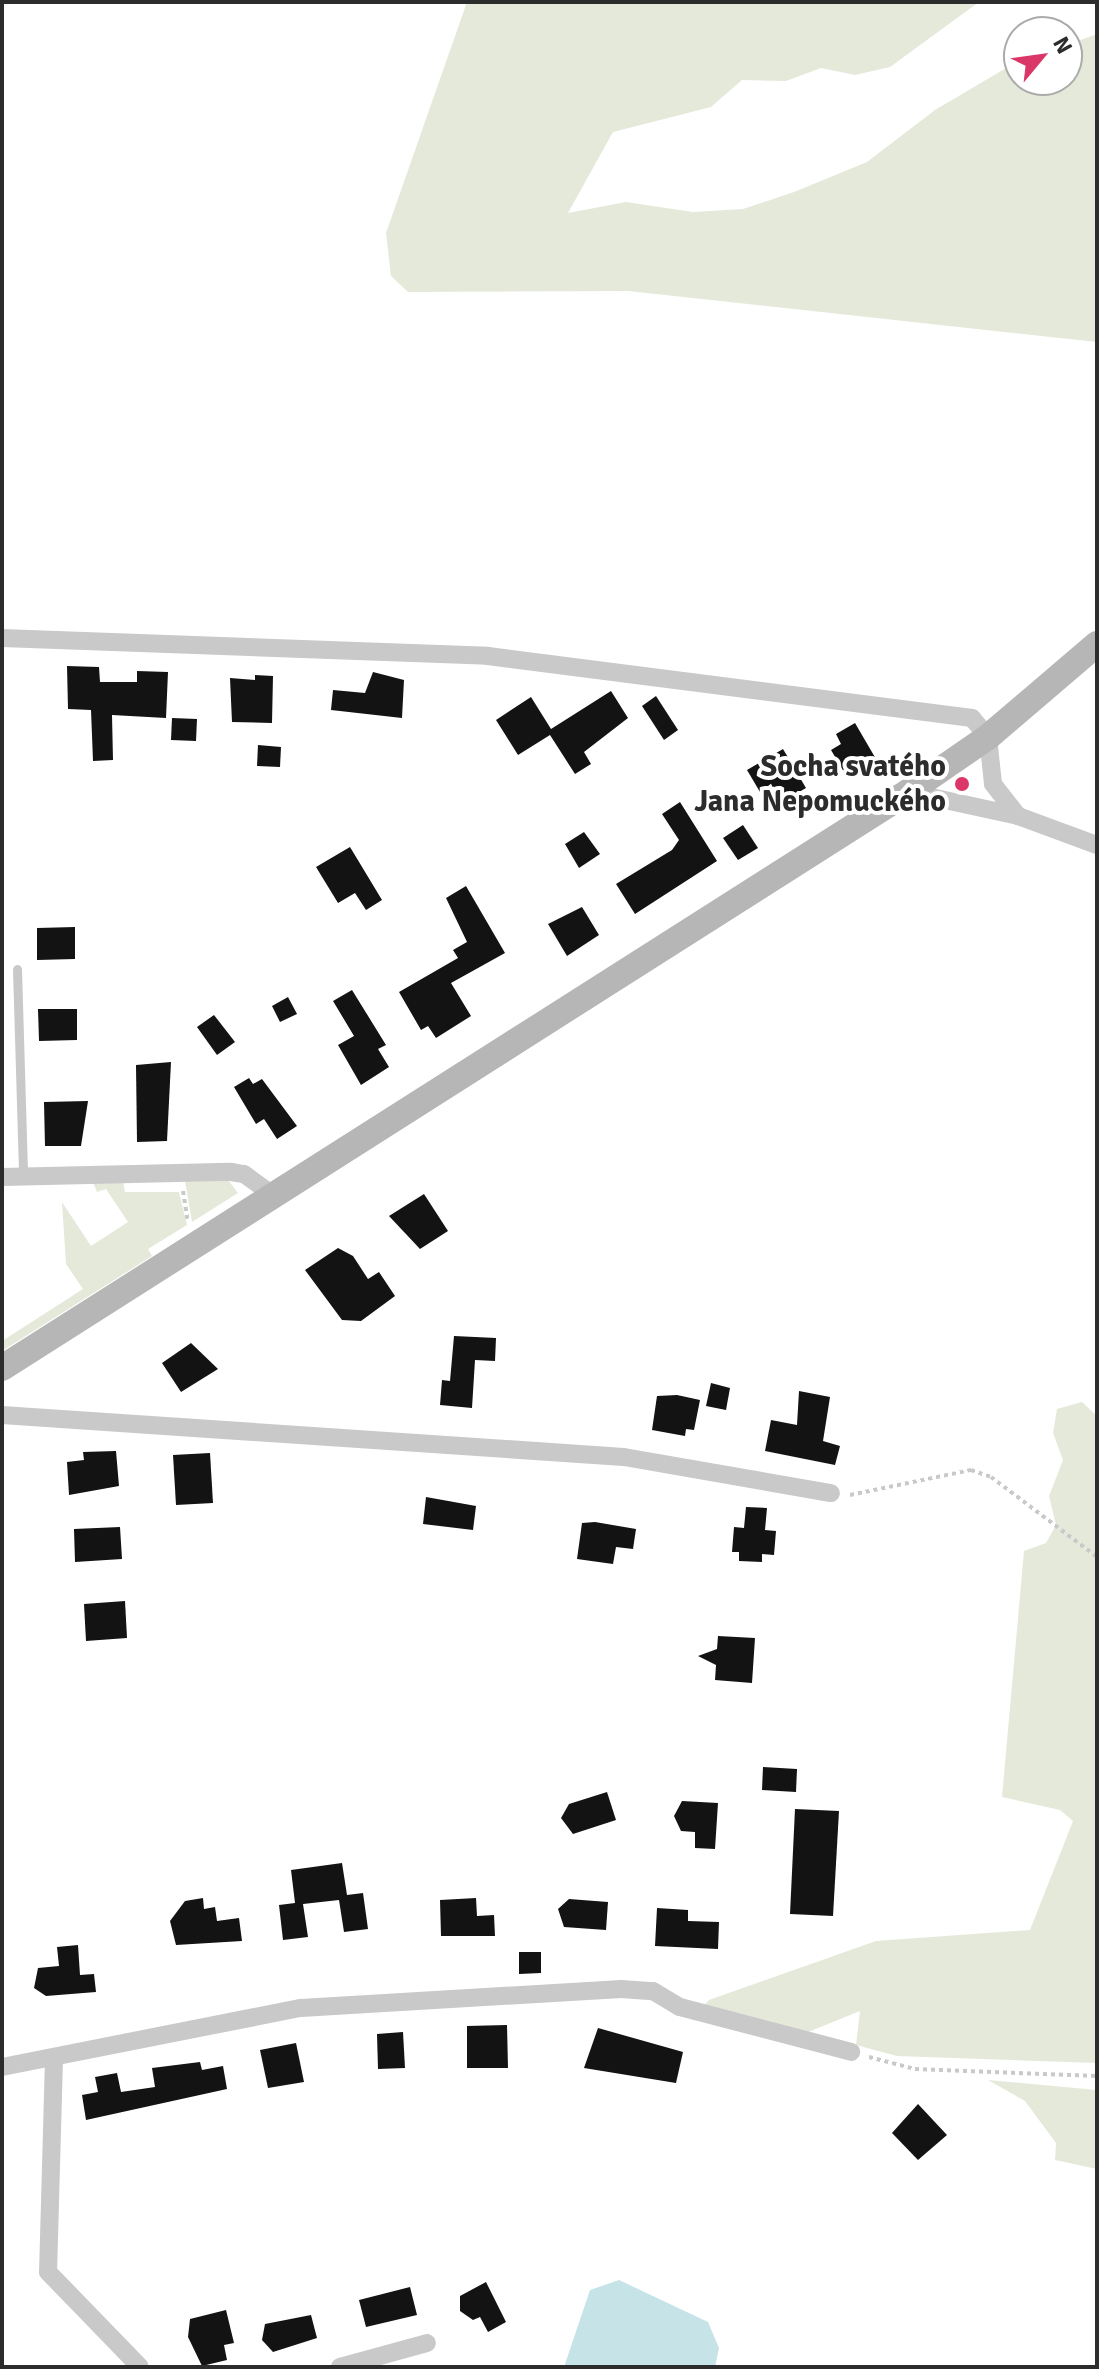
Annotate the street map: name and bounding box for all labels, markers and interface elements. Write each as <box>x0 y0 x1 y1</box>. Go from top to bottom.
north arrow <box>1003 16 1083 96</box>
text: N <box>1047 32 1078 58</box>
place label: Socha svatého Jana Nepomuckého <box>694 749 946 820</box>
marker: Socha svatého Jana Nepomuckého <box>953 775 971 793</box>

